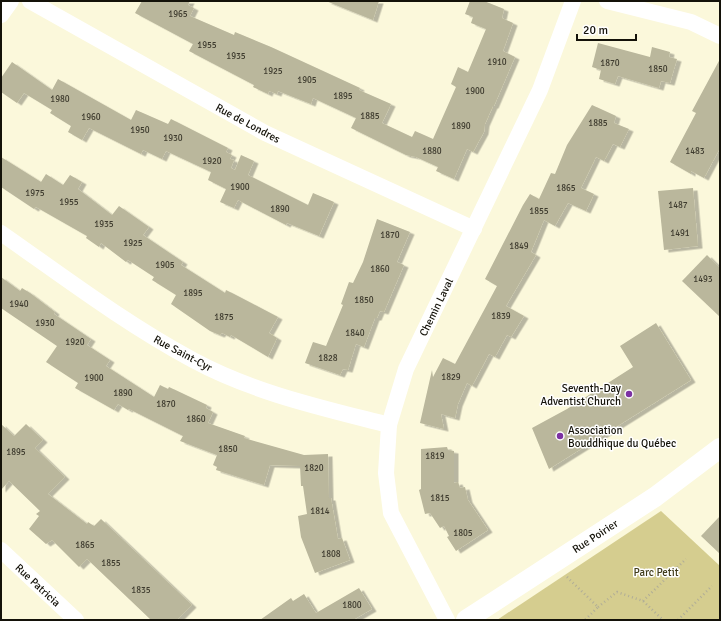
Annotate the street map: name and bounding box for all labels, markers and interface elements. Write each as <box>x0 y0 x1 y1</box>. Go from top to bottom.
house number: 1965 <box>168 9 188 20</box>
scale bar <box>577 16 636 42</box>
text: 20 m <box>583 23 608 38</box>
house number: 1955 <box>197 40 217 51</box>
house number: 1935 <box>226 51 246 62</box>
house number: 1910 <box>487 57 507 68</box>
house number: 1870 <box>600 58 620 69</box>
house number: 1850 <box>648 64 668 75</box>
house number: 1925 <box>263 66 283 77</box>
house number: 1905 <box>297 75 317 86</box>
house number: 1900 <box>465 86 485 97</box>
house number: 1895 <box>333 91 353 102</box>
house number: 1980 <box>50 94 70 105</box>
street label: Rue de Londres <box>213 101 282 146</box>
house number: 1885 <box>360 111 380 122</box>
house number: 1960 <box>81 112 101 123</box>
house number: 1885 <box>588 118 608 129</box>
house number: 1890 <box>451 121 471 132</box>
house number: 1950 <box>130 125 150 136</box>
house number: 1930 <box>163 133 183 144</box>
house number: 1880 <box>422 146 442 157</box>
house number: 1483 <box>685 146 705 157</box>
house number: 1920 <box>202 156 222 167</box>
house number: 1900 <box>230 182 250 193</box>
house number: 1865 <box>556 183 576 194</box>
house number: 1975 <box>25 188 45 199</box>
house number: 1955 <box>59 197 79 208</box>
house number: 1487 <box>668 200 688 211</box>
house number: 1890 <box>270 204 290 215</box>
house number: 1855 <box>529 206 549 217</box>
house number: 1935 <box>94 219 114 230</box>
house number: 1491 <box>670 228 690 239</box>
house number: 1870 <box>380 230 400 241</box>
house number: 1925 <box>123 238 143 249</box>
house number: 1849 <box>509 241 529 252</box>
house number: 1905 <box>155 260 175 271</box>
house number: 1860 <box>370 264 390 275</box>
house number: 1493 <box>693 274 713 285</box>
street label: Chemin Laval <box>417 276 456 338</box>
house number: 1895 <box>183 288 203 299</box>
house number: 1850 <box>354 295 374 306</box>
house number: 1940 <box>9 299 29 310</box>
house number: 1839 <box>491 311 511 322</box>
house number: 1875 <box>214 312 234 323</box>
house number: 1930 <box>35 318 55 329</box>
house number: 1840 <box>345 328 365 339</box>
street label: Rue Saint-Cyr <box>151 333 214 374</box>
house number: 1920 <box>65 337 85 348</box>
house number: 1828 <box>318 353 338 364</box>
house number: 1829 <box>441 372 461 383</box>
house number: 1900 <box>84 373 104 384</box>
place label: Seventh-Day Adventist Church <box>540 382 622 408</box>
house number: 1890 <box>113 388 133 399</box>
marker: Seventh-Day Adventist Church <box>624 389 634 399</box>
house number: 1870 <box>156 399 176 410</box>
house number: 1860 <box>186 414 206 425</box>
place label: Association Bouddhique du Québec <box>568 424 676 450</box>
marker: Association Bouddhique du Québec <box>555 431 565 441</box>
house number: 1850 <box>218 444 238 455</box>
house number: 1895 <box>6 447 26 458</box>
house number: 1819 <box>425 451 445 462</box>
house number: 1820 <box>304 463 324 474</box>
house number: 1815 <box>430 493 450 504</box>
house number: 1814 <box>310 506 330 517</box>
street label: Rue Poirier <box>570 517 620 556</box>
house number: 1805 <box>453 528 473 539</box>
house number: 1865 <box>75 540 95 551</box>
house number: 1808 <box>321 549 341 560</box>
house number: 1855 <box>101 558 121 569</box>
street label: Rue Patricia <box>13 561 63 610</box>
park label: Parc Petit <box>633 566 679 579</box>
house number: 1835 <box>131 585 151 596</box>
house number: 1800 <box>342 600 362 611</box>

